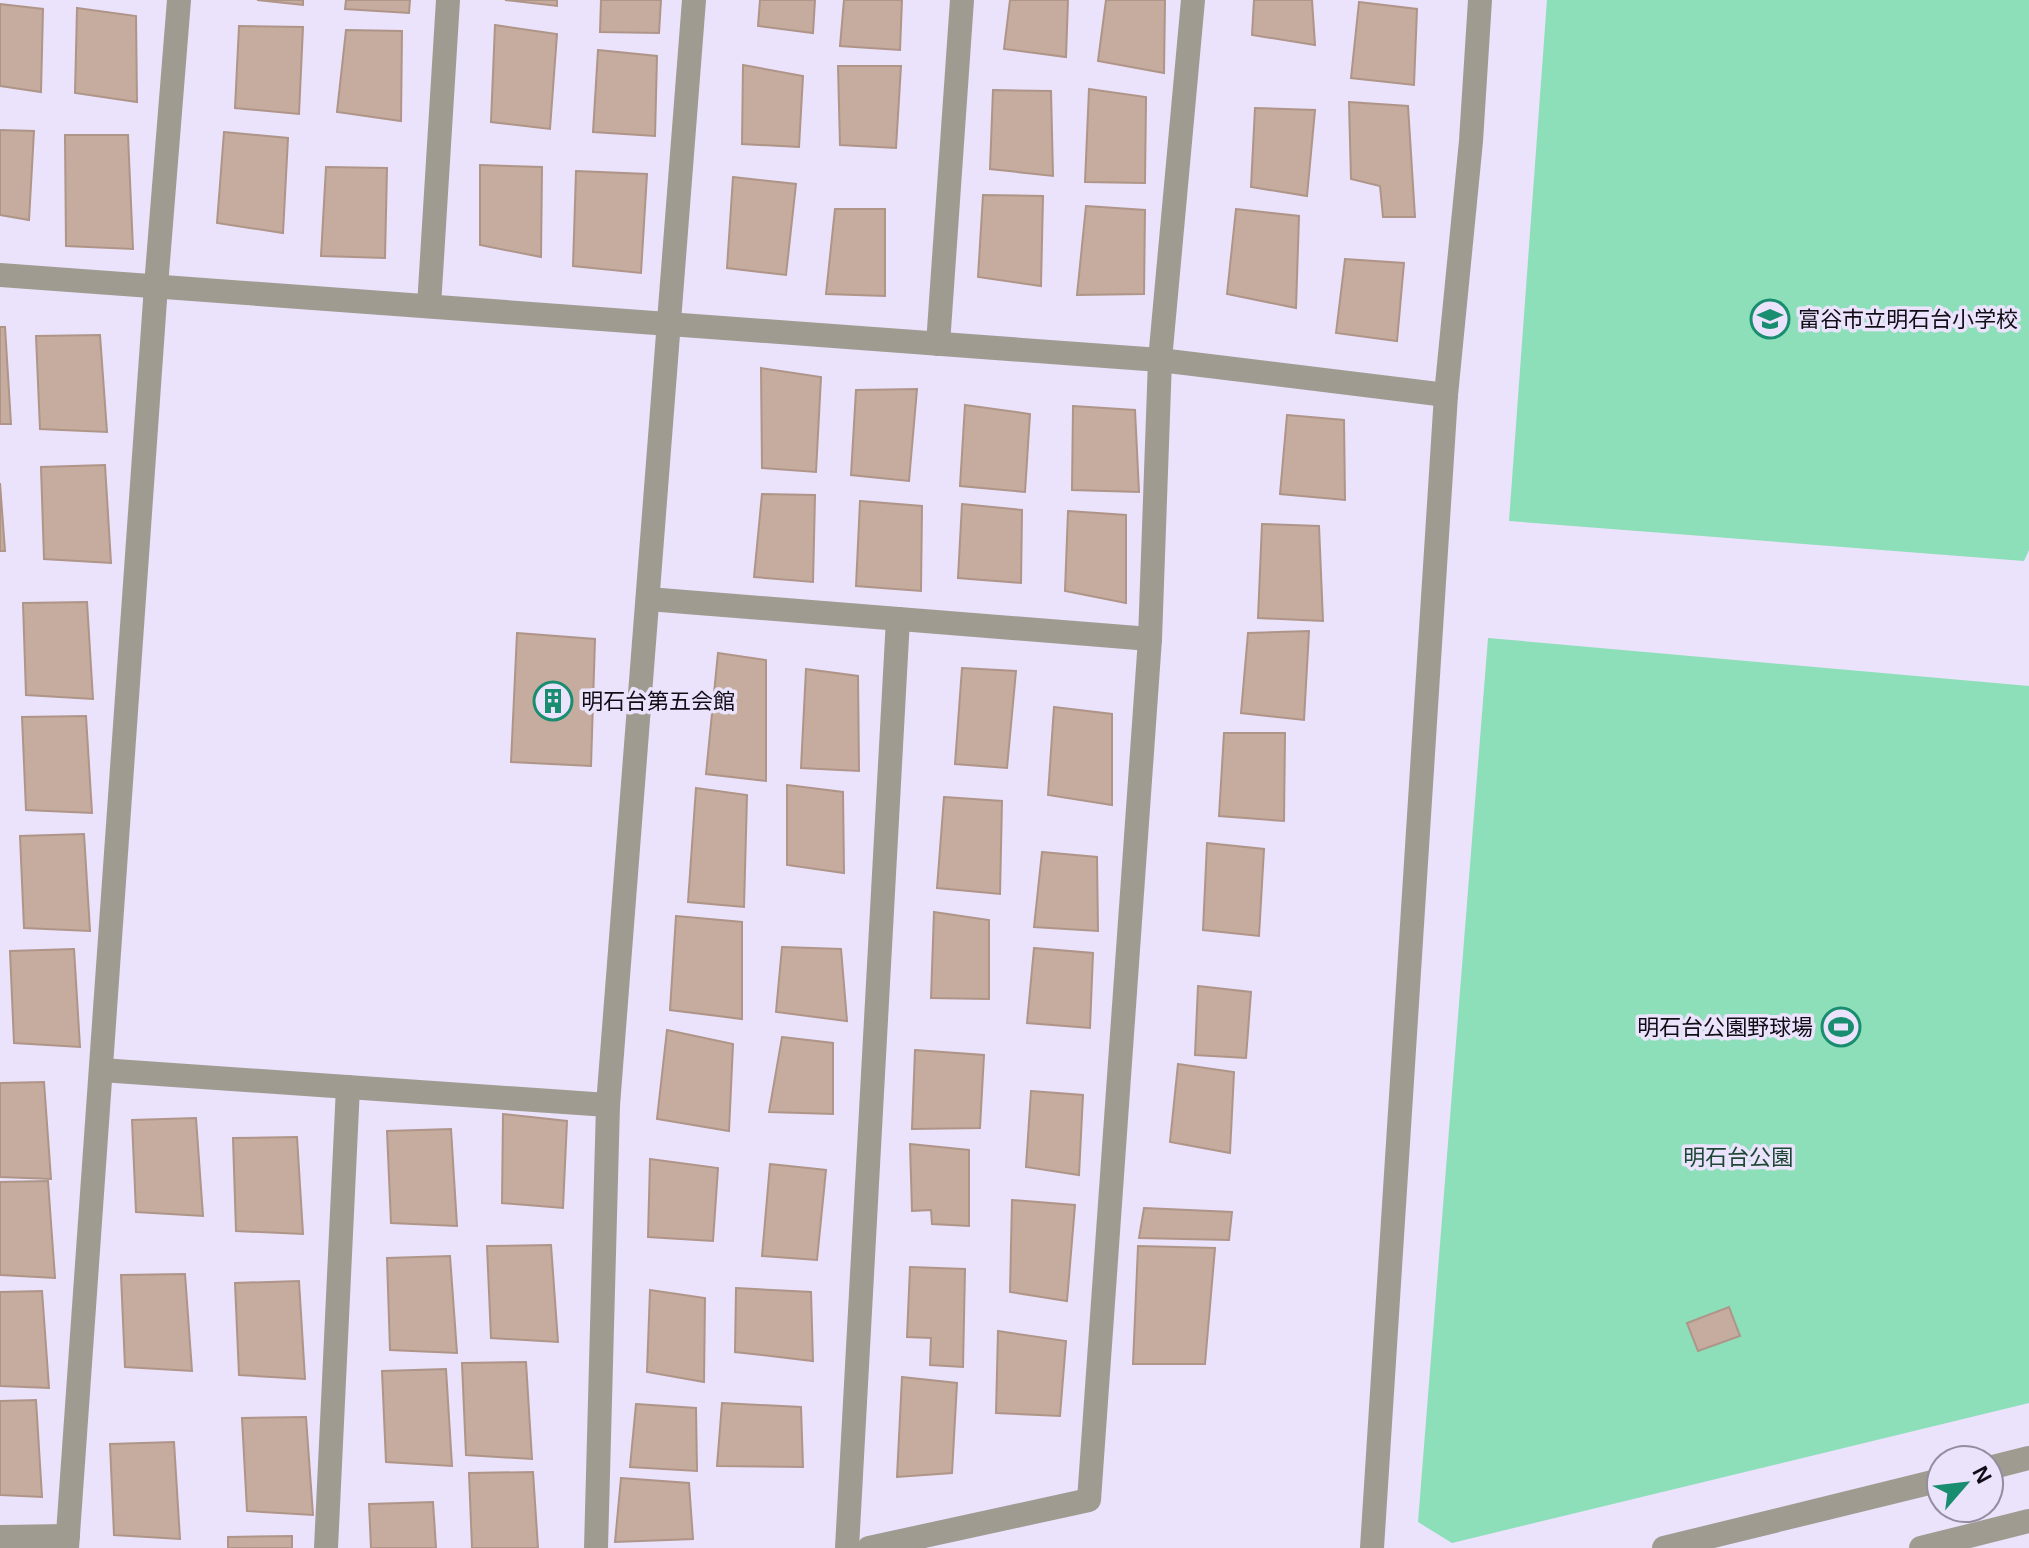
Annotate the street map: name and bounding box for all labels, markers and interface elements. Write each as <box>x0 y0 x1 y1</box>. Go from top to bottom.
school or university icon: 富谷市立明石台小学校 <box>1749 298 1791 340</box>
place label: 富谷市立明石台小学校 <box>1798 307 2018 332</box>
building icon: 明石台第五会館 <box>532 680 574 722</box>
place label: 明石台第五会館 <box>581 689 735 714</box>
sports icon: 明石台公園野球場 <box>1820 1006 1862 1048</box>
place label: 明石台公園野球場 <box>1637 1015 1813 1040</box>
park label: 明石台公園 <box>1683 1145 1793 1170</box>
north arrow <box>1925 1444 2005 1524</box>
text: N <box>1967 1462 1997 1488</box>

